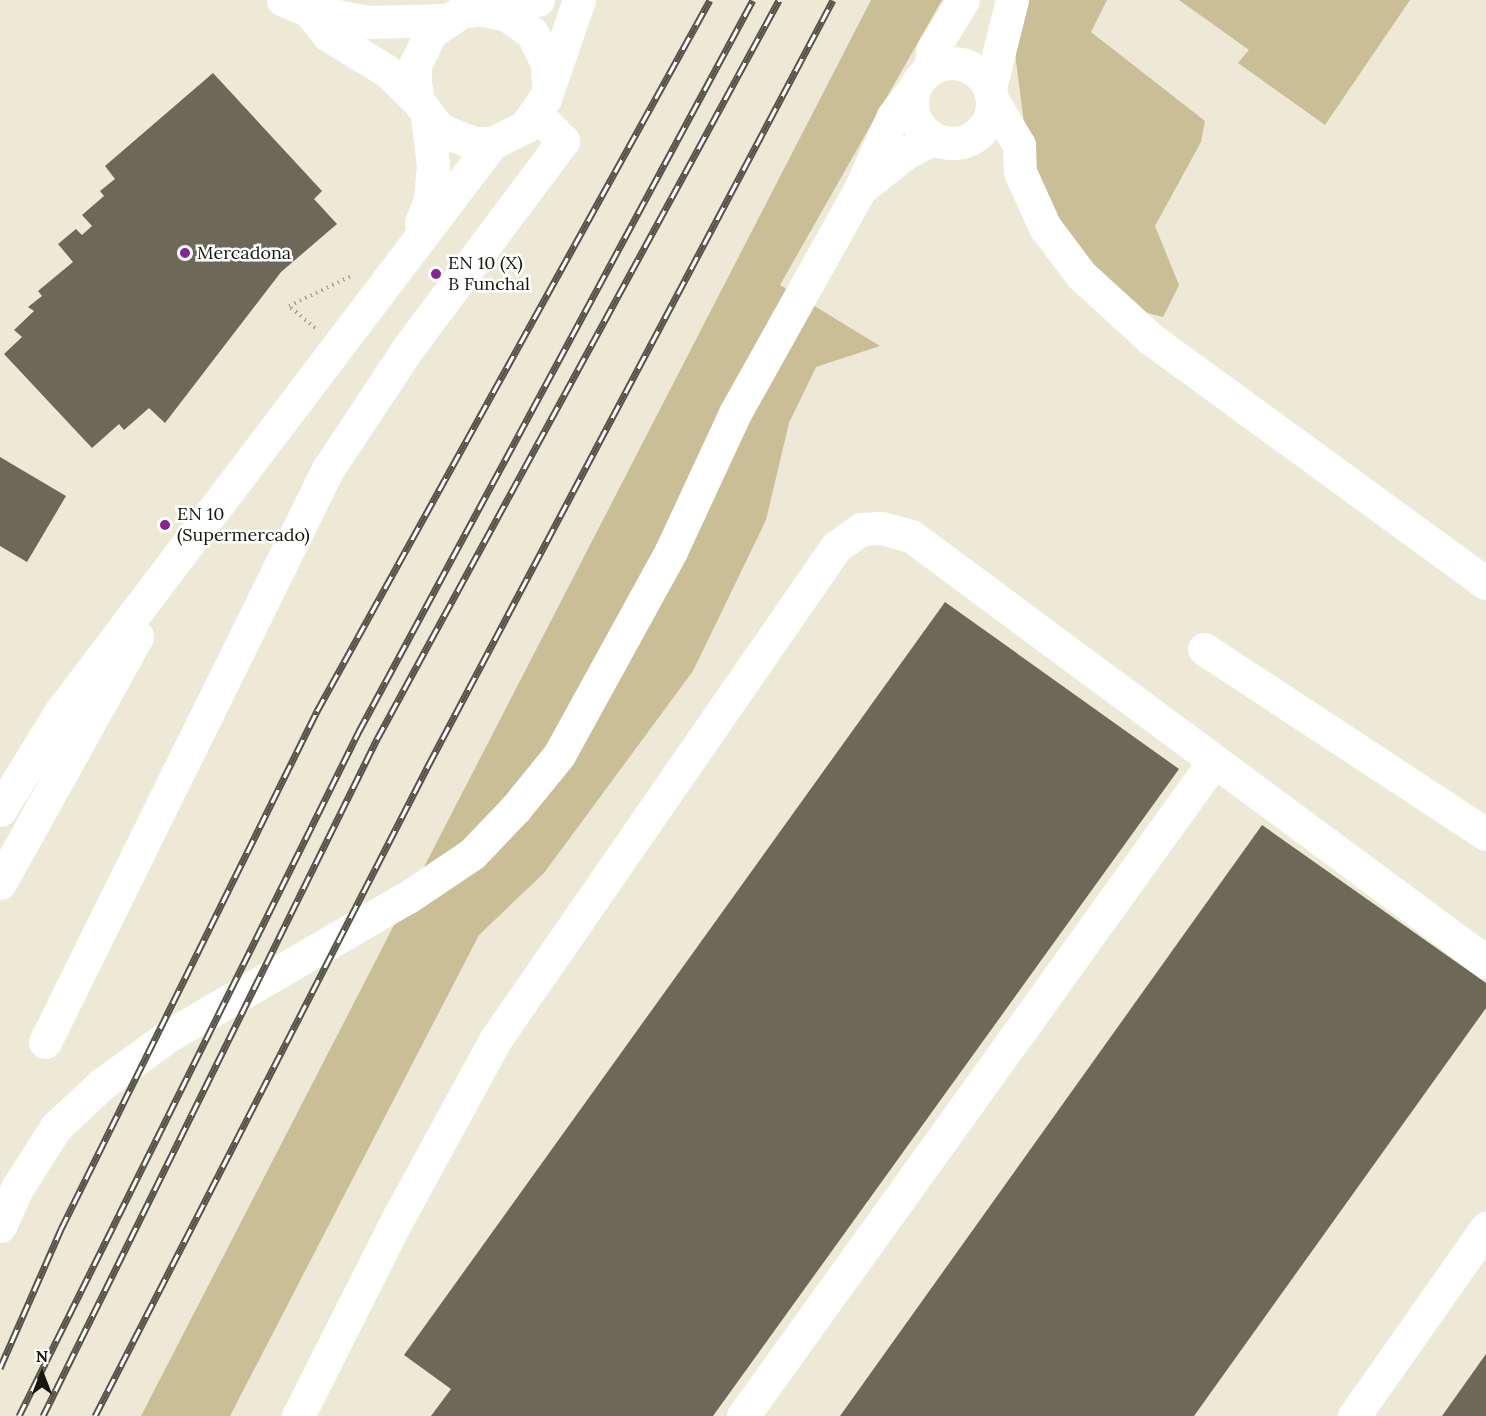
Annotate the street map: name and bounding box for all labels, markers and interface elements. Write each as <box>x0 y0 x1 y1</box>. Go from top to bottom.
place label: Mercadona <box>197 242 291 264</box>
marker: Mercadona <box>178 246 192 260</box>
place label: EN 10 (X) B Funchal <box>448 253 530 296</box>
marker: EN 10 (X) B Funchal <box>429 267 443 281</box>
place label: EN 10 (Supermercado) <box>177 504 310 546</box>
marker: EN 10 (Supermercado) <box>158 518 172 532</box>
north arrow <box>12 1344 72 1404</box>
text: N <box>36 1346 48 1366</box>

